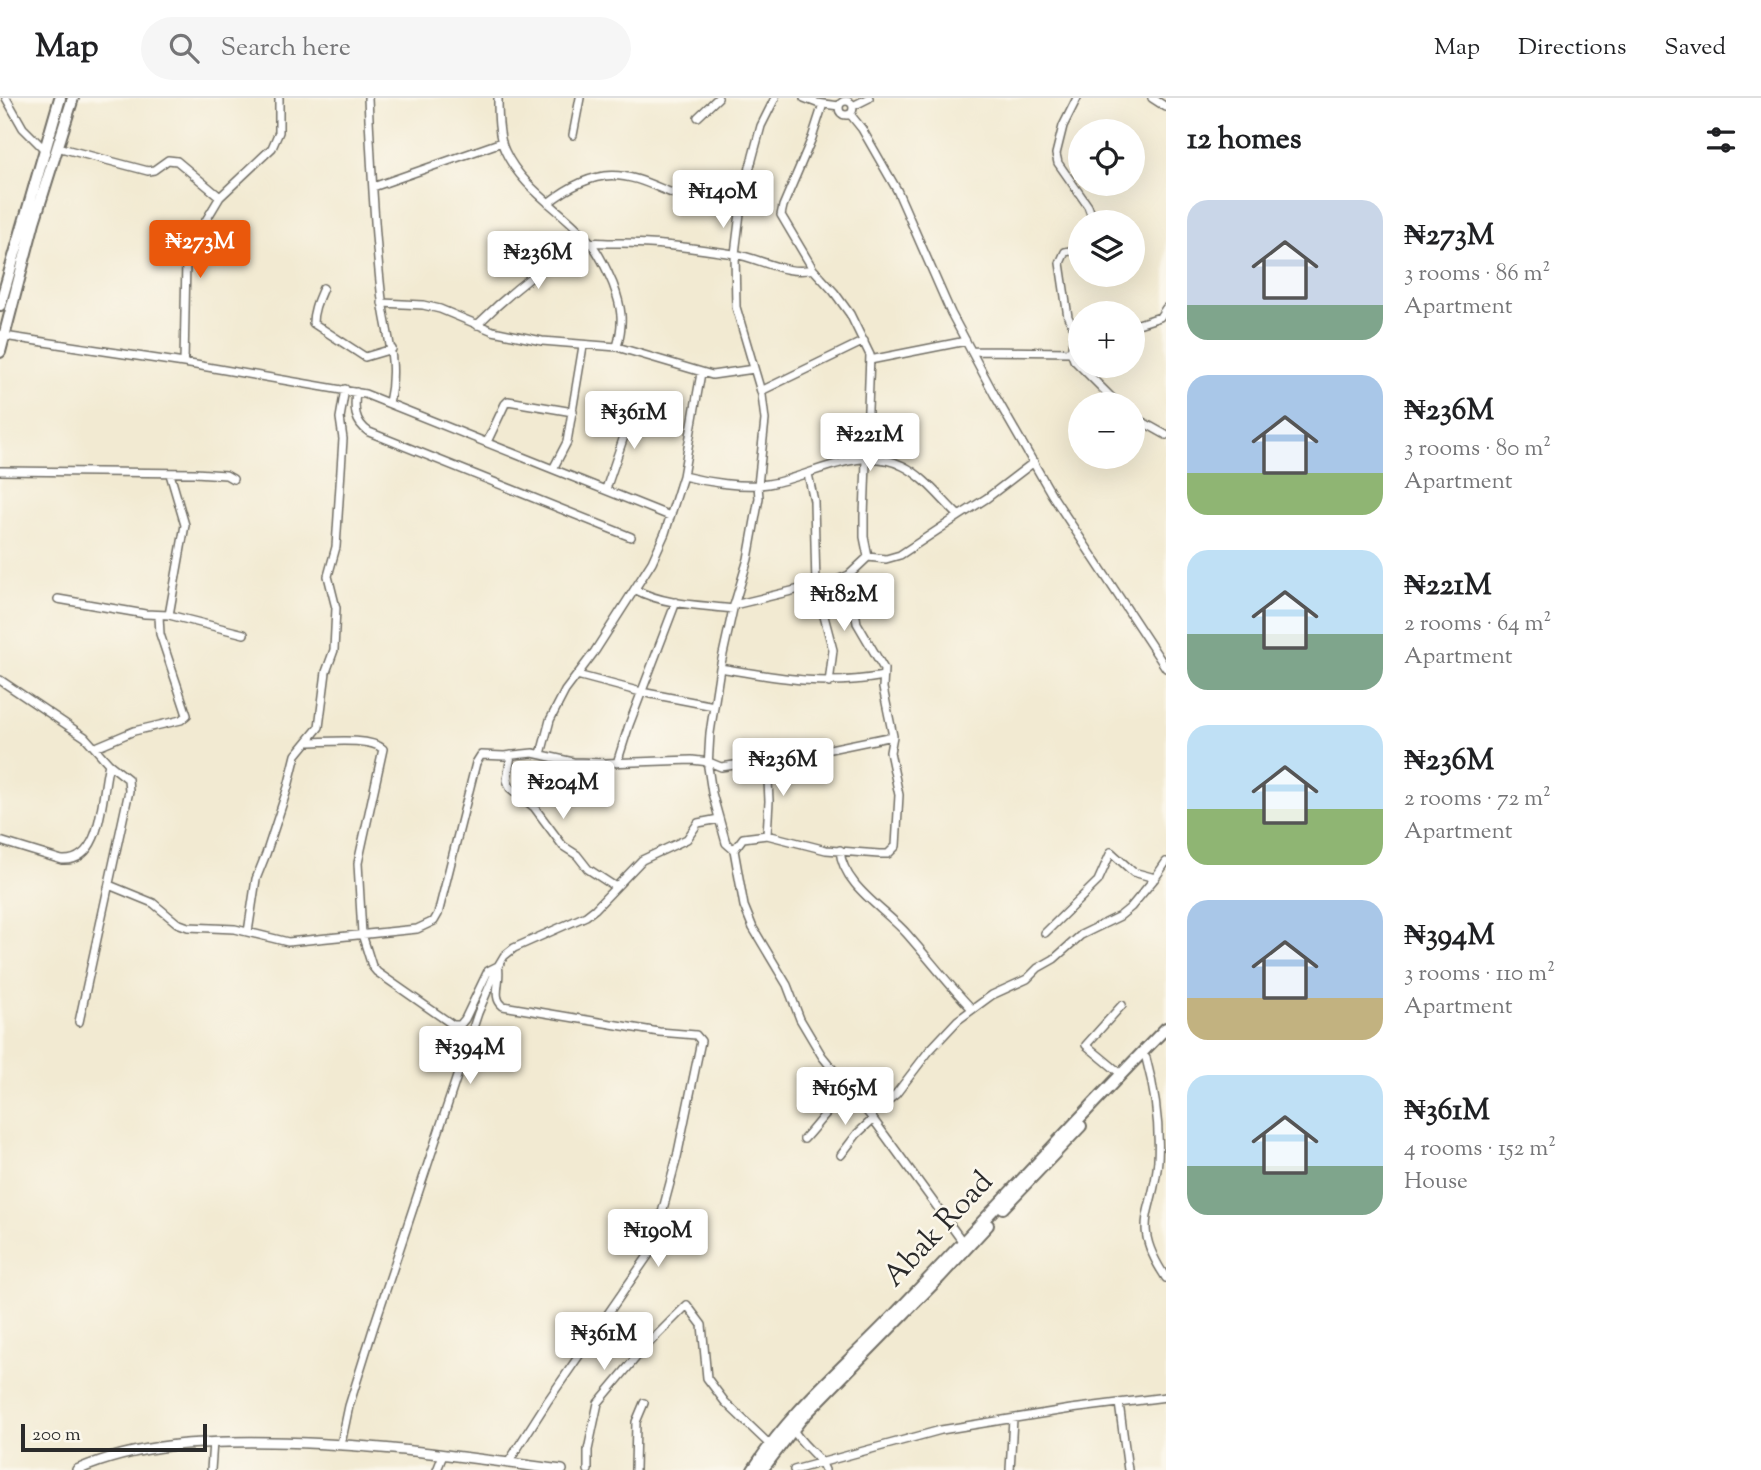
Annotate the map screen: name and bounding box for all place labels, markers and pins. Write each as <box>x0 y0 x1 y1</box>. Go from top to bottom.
pin: ₦140M <box>674 170 772 230</box>
pin: ₦273M <box>151 220 249 280</box>
pin: ₦236M <box>489 232 587 291</box>
pin: ₦361M <box>585 392 683 451</box>
pin: ₦221M <box>821 414 919 473</box>
pin: ₦182M <box>795 574 893 633</box>
pin: ₦236M <box>734 738 832 798</box>
pin: ₦204M <box>514 762 612 821</box>
pin: ₦394M <box>421 1026 519 1086</box>
pin: ₦165M <box>796 1068 894 1127</box>
pin: ₦190M <box>609 1210 707 1269</box>
pin: ₦361M <box>555 1312 653 1372</box>

